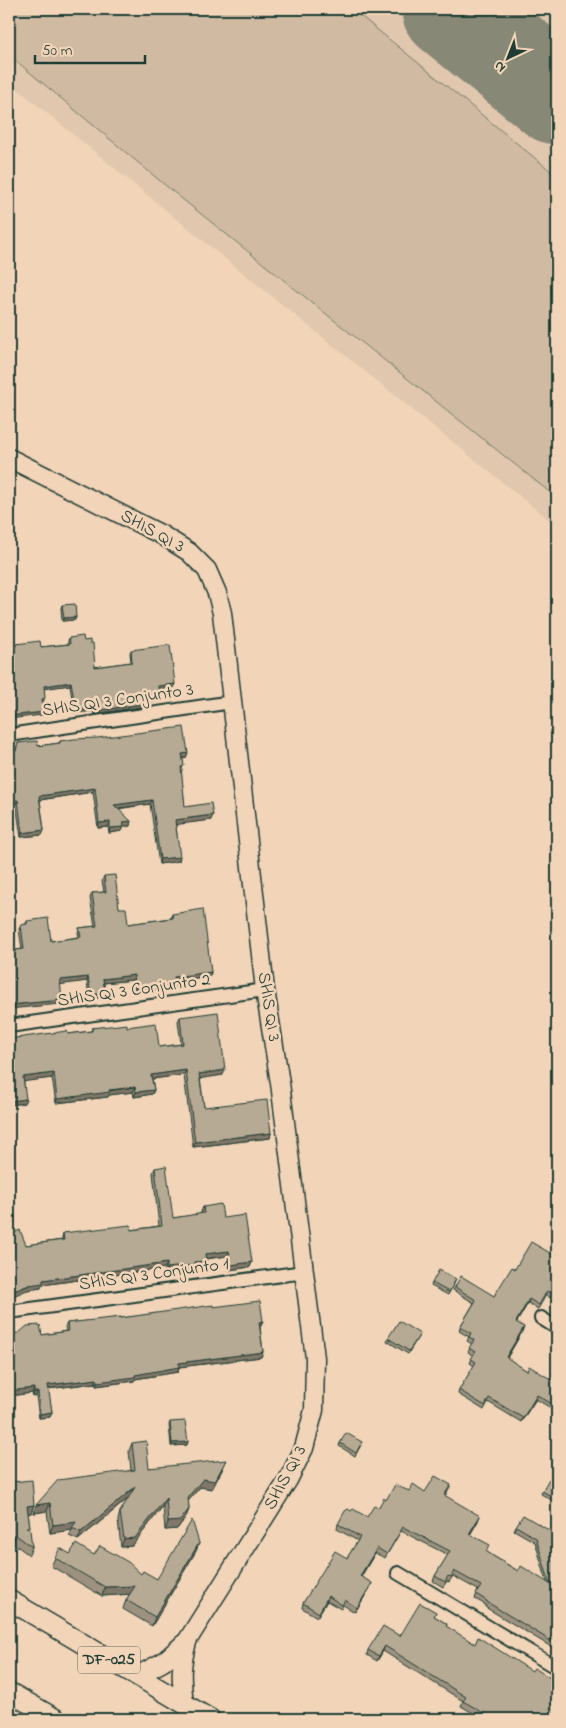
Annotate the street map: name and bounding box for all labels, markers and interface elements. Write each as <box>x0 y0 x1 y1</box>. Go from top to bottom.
scale bar <box>35 32 145 64</box>
north arrow <box>484 32 534 82</box>
text: 50 m <box>42 40 73 62</box>
text: N <box>490 56 511 77</box>
street label: SHIS QI 3 <box>115 504 189 560</box>
street label: SHIS QI 3 Conjunto 3 <box>41 677 195 725</box>
street label: SHIS QI 3 Conjunto 2 <box>56 967 212 1015</box>
street label: SHIS QI 3 <box>250 970 286 1044</box>
street label: SHIS QI 3 Conjunto 1 <box>77 1252 231 1298</box>
street label: SHIS QI 3 <box>258 1441 314 1515</box>
road number: DF-025 <box>78 1646 140 1674</box>

